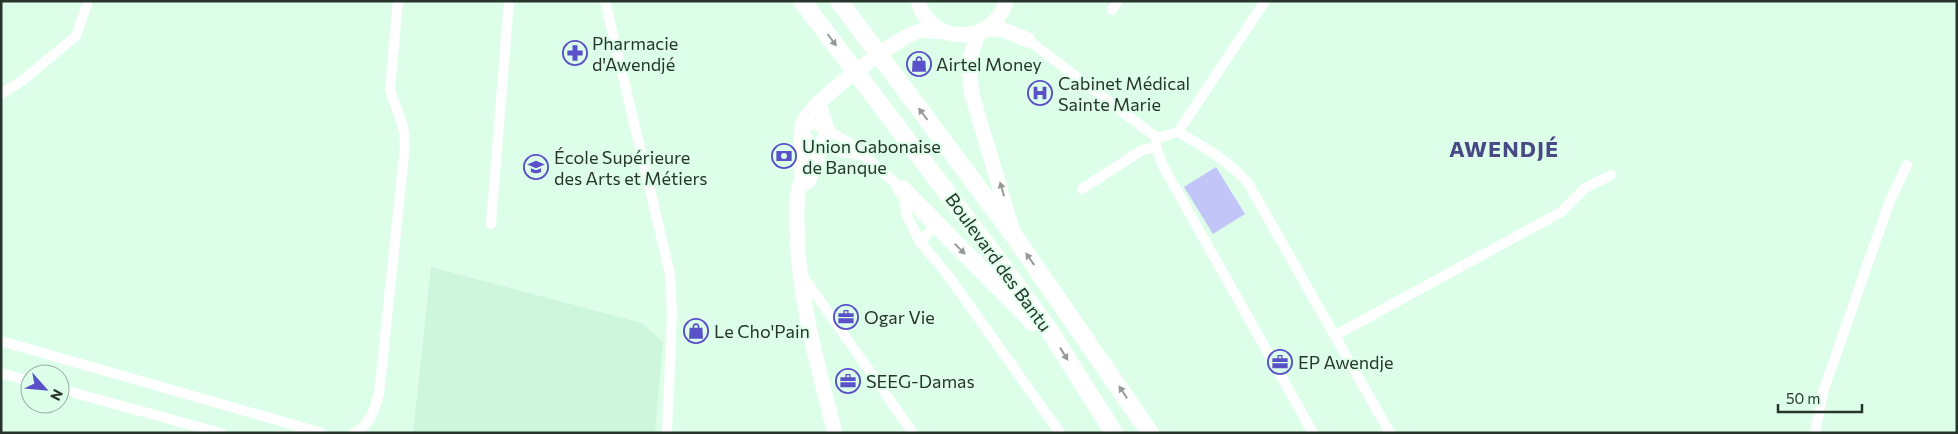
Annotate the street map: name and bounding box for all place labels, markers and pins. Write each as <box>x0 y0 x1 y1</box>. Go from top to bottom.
place label: Pharmacie d'Awendjé <box>592 32 678 75</box>
pharmacy icon: Pharmacie d'Awendjé <box>562 40 588 66</box>
shop icon: Airtel Money <box>906 51 932 77</box>
place label: Airtel Money <box>936 53 1042 75</box>
place label: Cabinet Médical Sainte Marie <box>1058 72 1190 115</box>
hospital icon: Cabinet Médical Sainte Marie <box>1027 80 1053 106</box>
place label: Union Gabonaise de Banque <box>802 135 941 178</box>
bank icon: Union Gabonaise de Banque <box>771 143 797 169</box>
place label: École Supérieure des Arts et Métiers <box>554 146 707 189</box>
school or university icon: École Supérieure des Arts et Métiers <box>523 154 549 180</box>
office icon: Ogar Vie <box>833 304 859 330</box>
place label: Ogar Vie <box>864 306 935 328</box>
shop icon: Le Cho'Pain <box>683 318 709 344</box>
place label: Le Cho'Pain <box>714 320 810 342</box>
office icon: EP Awendje <box>1267 349 1293 375</box>
place label: EP Awendje <box>1298 351 1394 373</box>
office icon: SEEG-Damas <box>835 368 861 394</box>
place label: SEEG-Damas <box>866 370 975 392</box>

